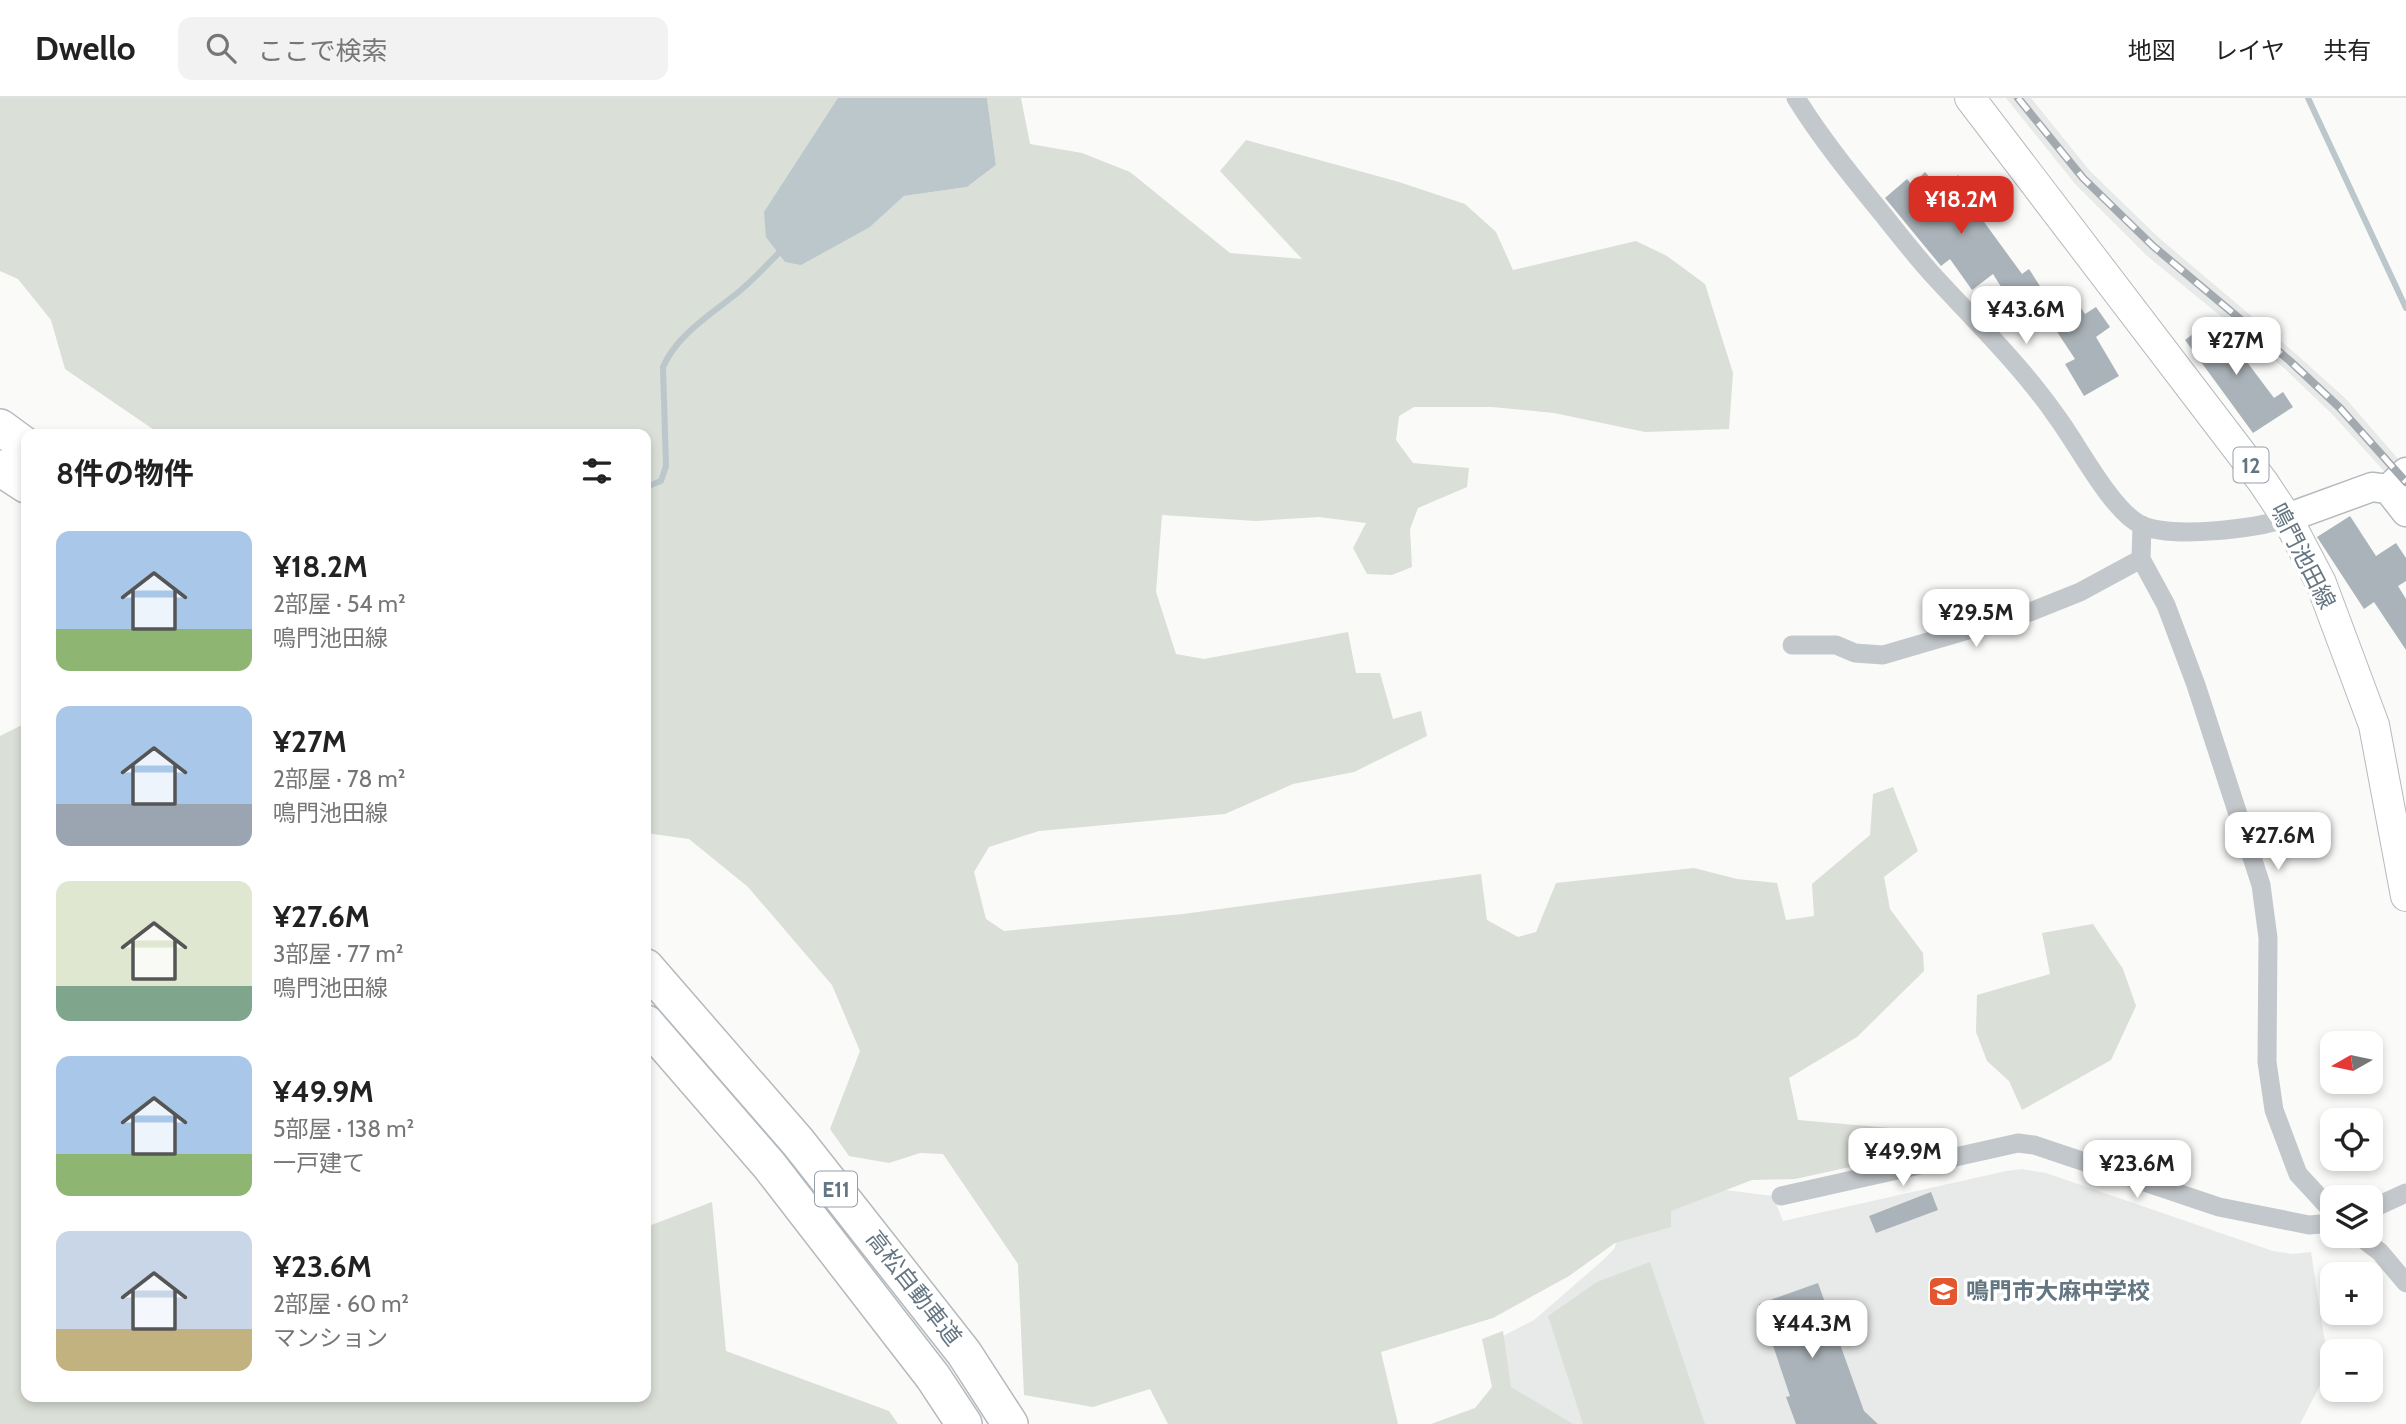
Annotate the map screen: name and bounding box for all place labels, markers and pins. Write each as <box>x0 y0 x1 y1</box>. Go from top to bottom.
pin: ¥18.2M <box>1904 176 2018 236</box>
pin: ¥43.6M <box>1969 286 2083 346</box>
pin: ¥27M <box>2195 317 2277 377</box>
pin: ¥29.5M <box>1919 589 2033 649</box>
pin: ¥27.6M <box>2221 812 2335 872</box>
pin: ¥49.9M <box>1846 1128 1960 1188</box>
pin: ¥23.6M <box>2080 1140 2194 1200</box>
school or university icon: 鳴門市大麻中学校 <box>1926 1274 1960 1308</box>
place label: 鳴門市大麻中学校 <box>1966 1277 2150 1305</box>
pin: ¥44.3M <box>1755 1300 1869 1360</box>

